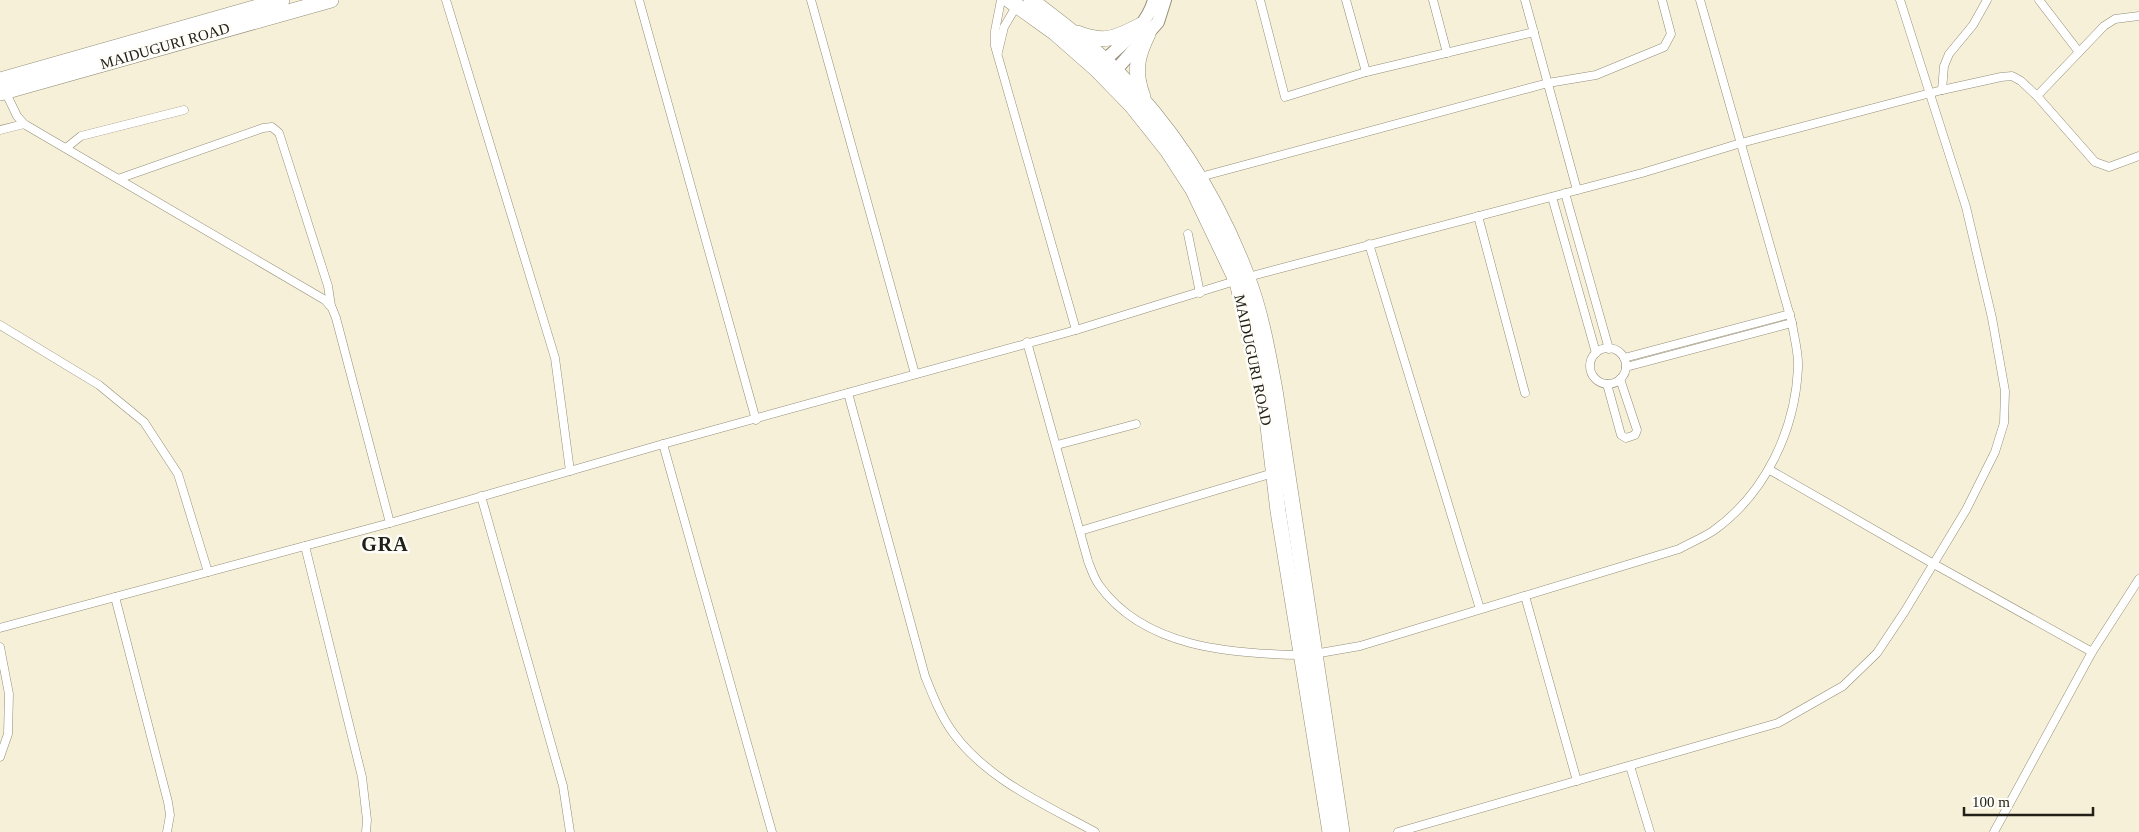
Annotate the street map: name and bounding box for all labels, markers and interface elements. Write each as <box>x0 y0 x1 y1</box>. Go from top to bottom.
street label: MAIDUGURI ROAD <box>99 20 232 72</box>
street label: MAIDUGURI ROAD <box>1231 293 1275 427</box>
district label: GRA <box>361 533 409 555</box>
scale bar <box>1964 784 2093 816</box>
text: 100 m <box>1972 794 2010 810</box>

